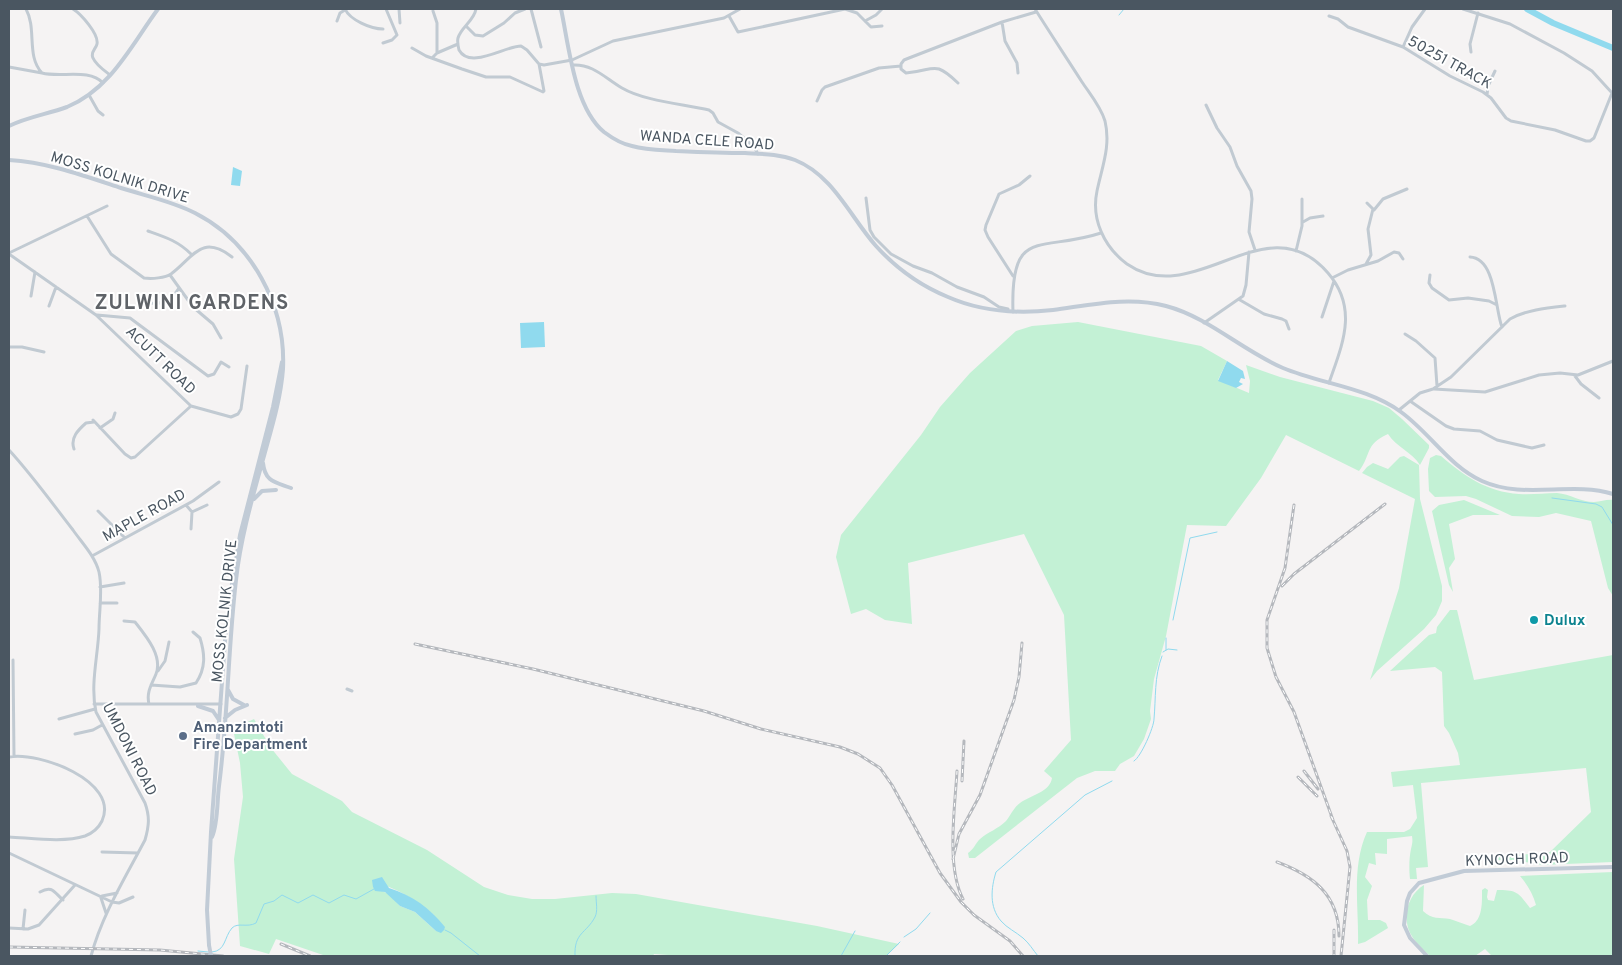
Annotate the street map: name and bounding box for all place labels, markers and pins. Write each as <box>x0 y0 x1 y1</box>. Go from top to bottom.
place label: Dulux <box>1544 612 1586 631</box>
marker: Dulux <box>1528 614 1540 626</box>
place label: Amanzimtoti Fire Department <box>193 719 308 755</box>
marker: Amanzimtoti Fire Department <box>177 730 189 742</box>

